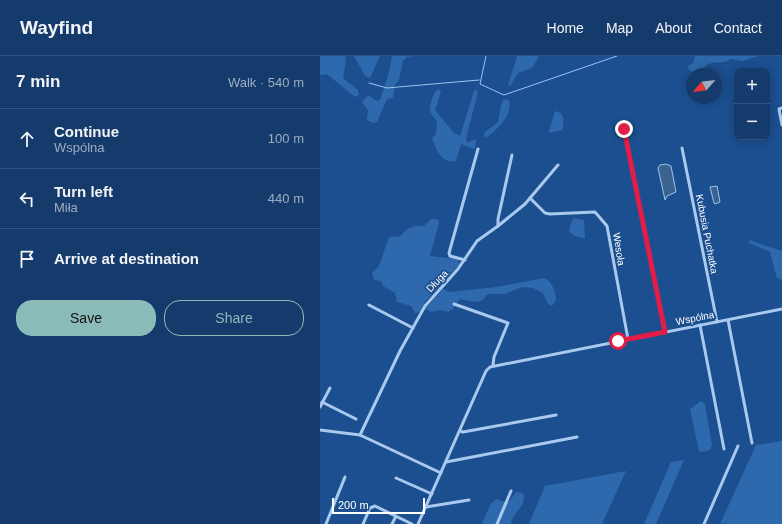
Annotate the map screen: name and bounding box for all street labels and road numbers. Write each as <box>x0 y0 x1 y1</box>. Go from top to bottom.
street label: Kubusia Puchatka <box>694 193 720 275</box>
street label: Wesoła <box>611 232 627 267</box>
street label: Długa <box>424 267 450 294</box>
street label: Wspólna <box>675 309 716 327</box>

